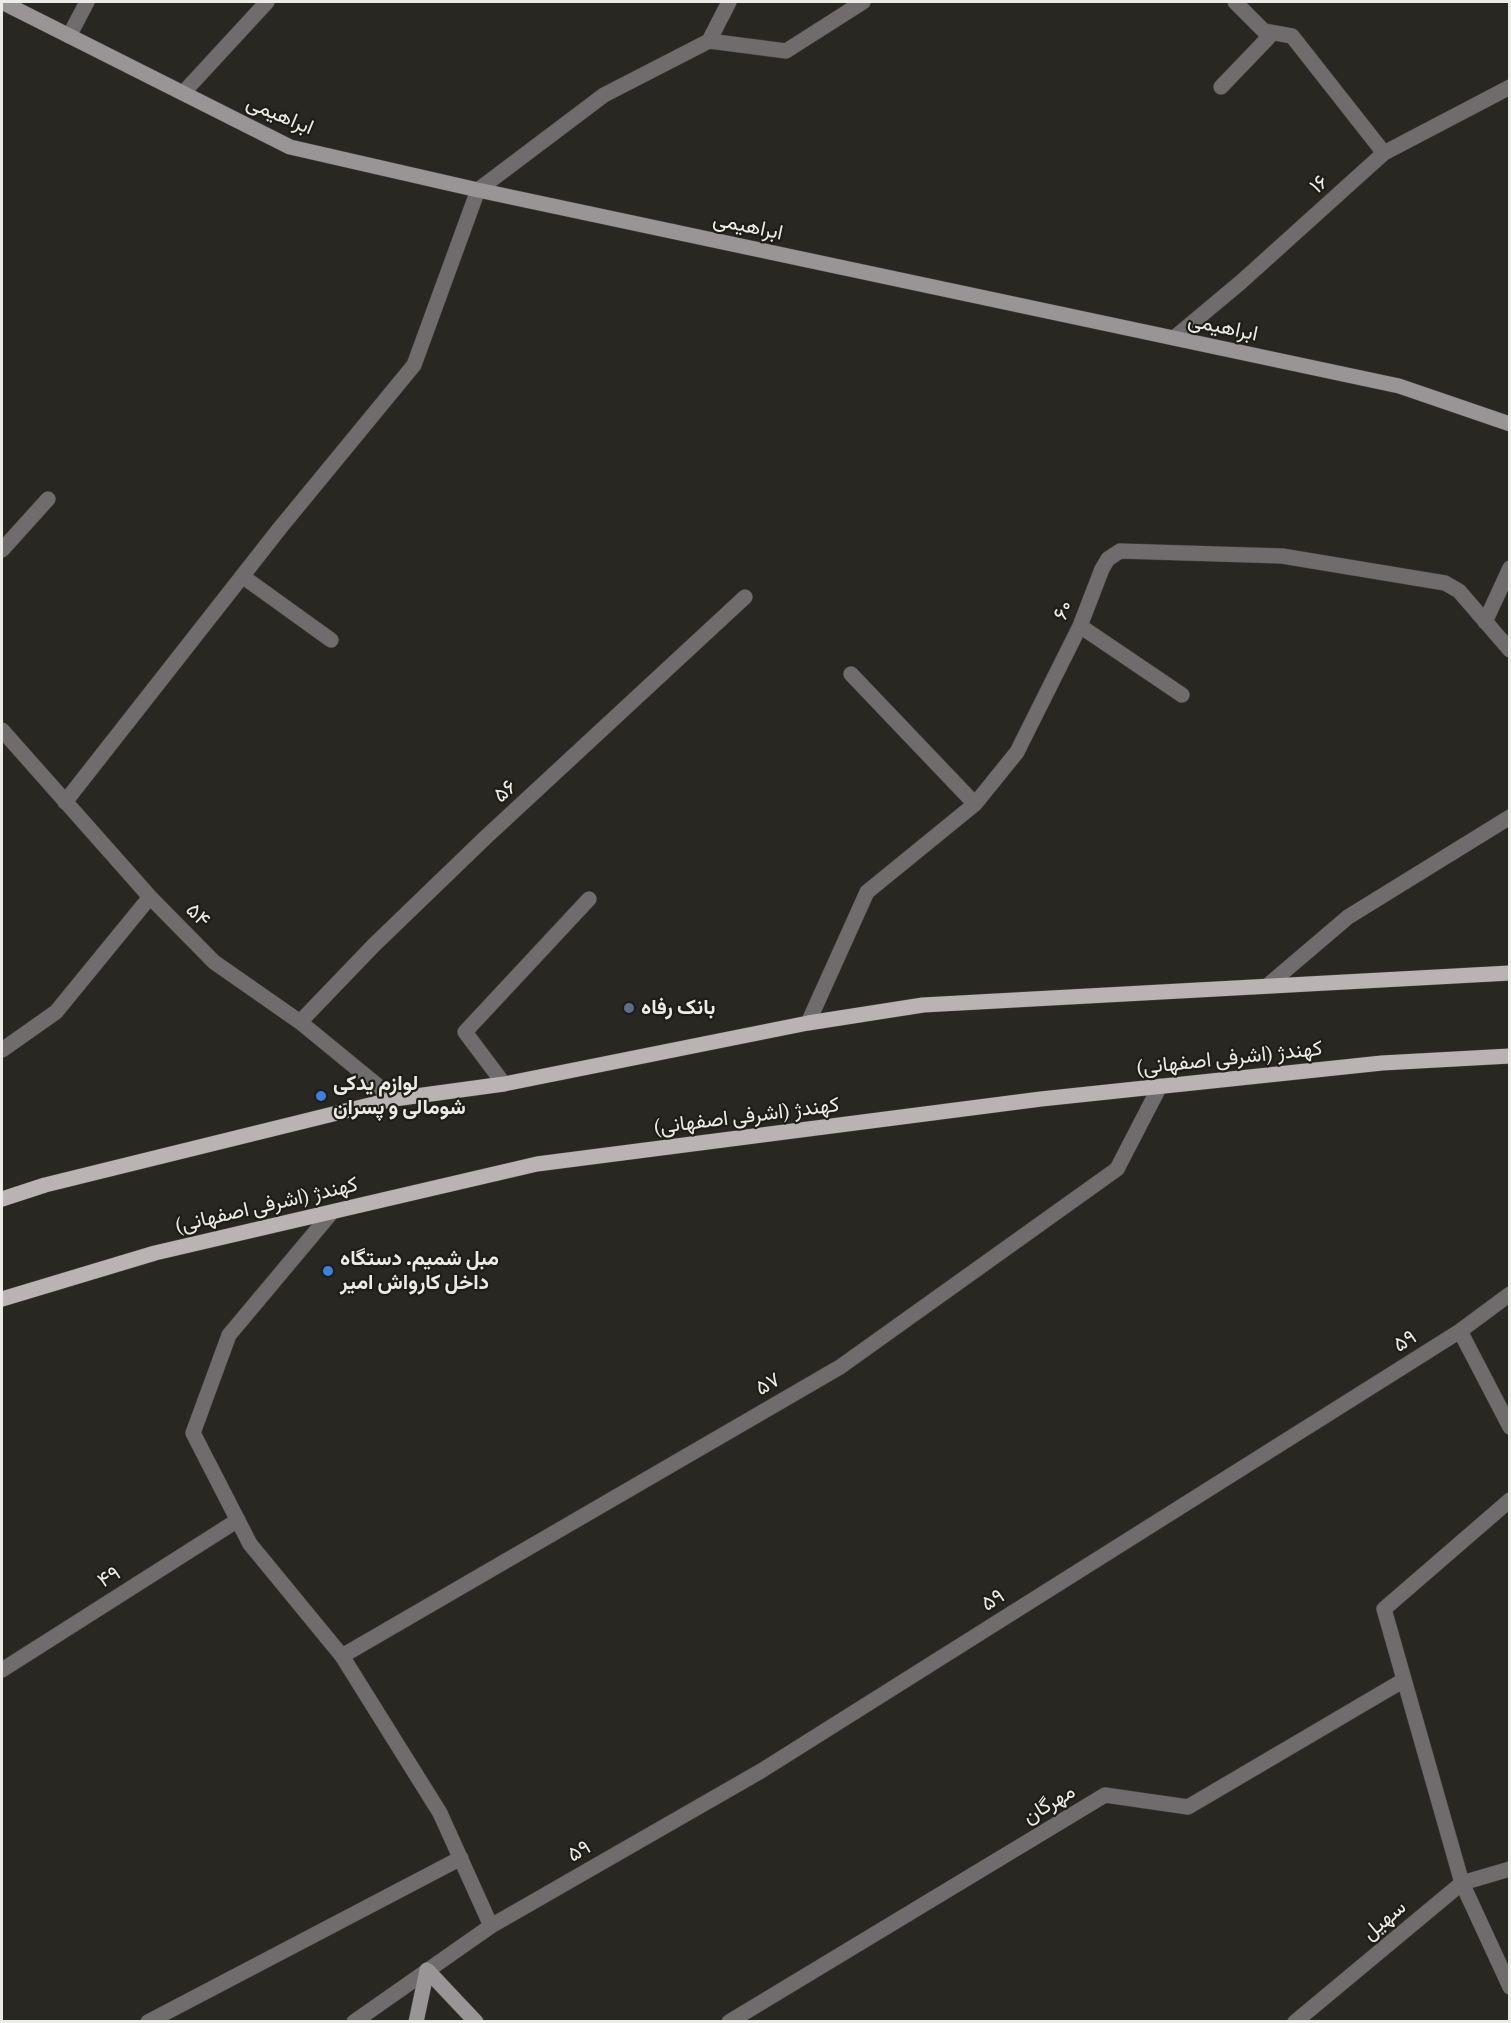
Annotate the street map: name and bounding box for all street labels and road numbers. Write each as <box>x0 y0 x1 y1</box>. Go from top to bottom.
street label: ابراهیمی <box>242 90 318 140</box>
street label: ۱۶ <box>1305 169 1333 199</box>
street label: ابراهیمی <box>711 206 785 246</box>
street label: ابراهیمی <box>1186 307 1260 347</box>
street label: ۶۰ <box>1048 596 1078 624</box>
street label: ۵۶ <box>488 774 522 808</box>
street label: ۵۴ <box>180 897 216 933</box>
street label: کهندژ (اشرفی اصفهانی) <box>1134 1036 1324 1080</box>
street label: کهندژ (اشرفی اصفهانی) <box>651 1092 841 1140</box>
street label: کهندژ (اشرفی اصفهانی) <box>172 1172 360 1238</box>
street label: ۵۹ <box>1389 1324 1421 1358</box>
street label: ۵۷ <box>751 1367 785 1401</box>
street label: ۴۹ <box>93 1560 125 1594</box>
street label: ۵۹ <box>977 1583 1009 1617</box>
street label: مهرگان <box>1018 1779 1080 1829</box>
street label: ۵۹ <box>563 1834 595 1868</box>
street label: سهیل <box>1357 1894 1411 1946</box>

